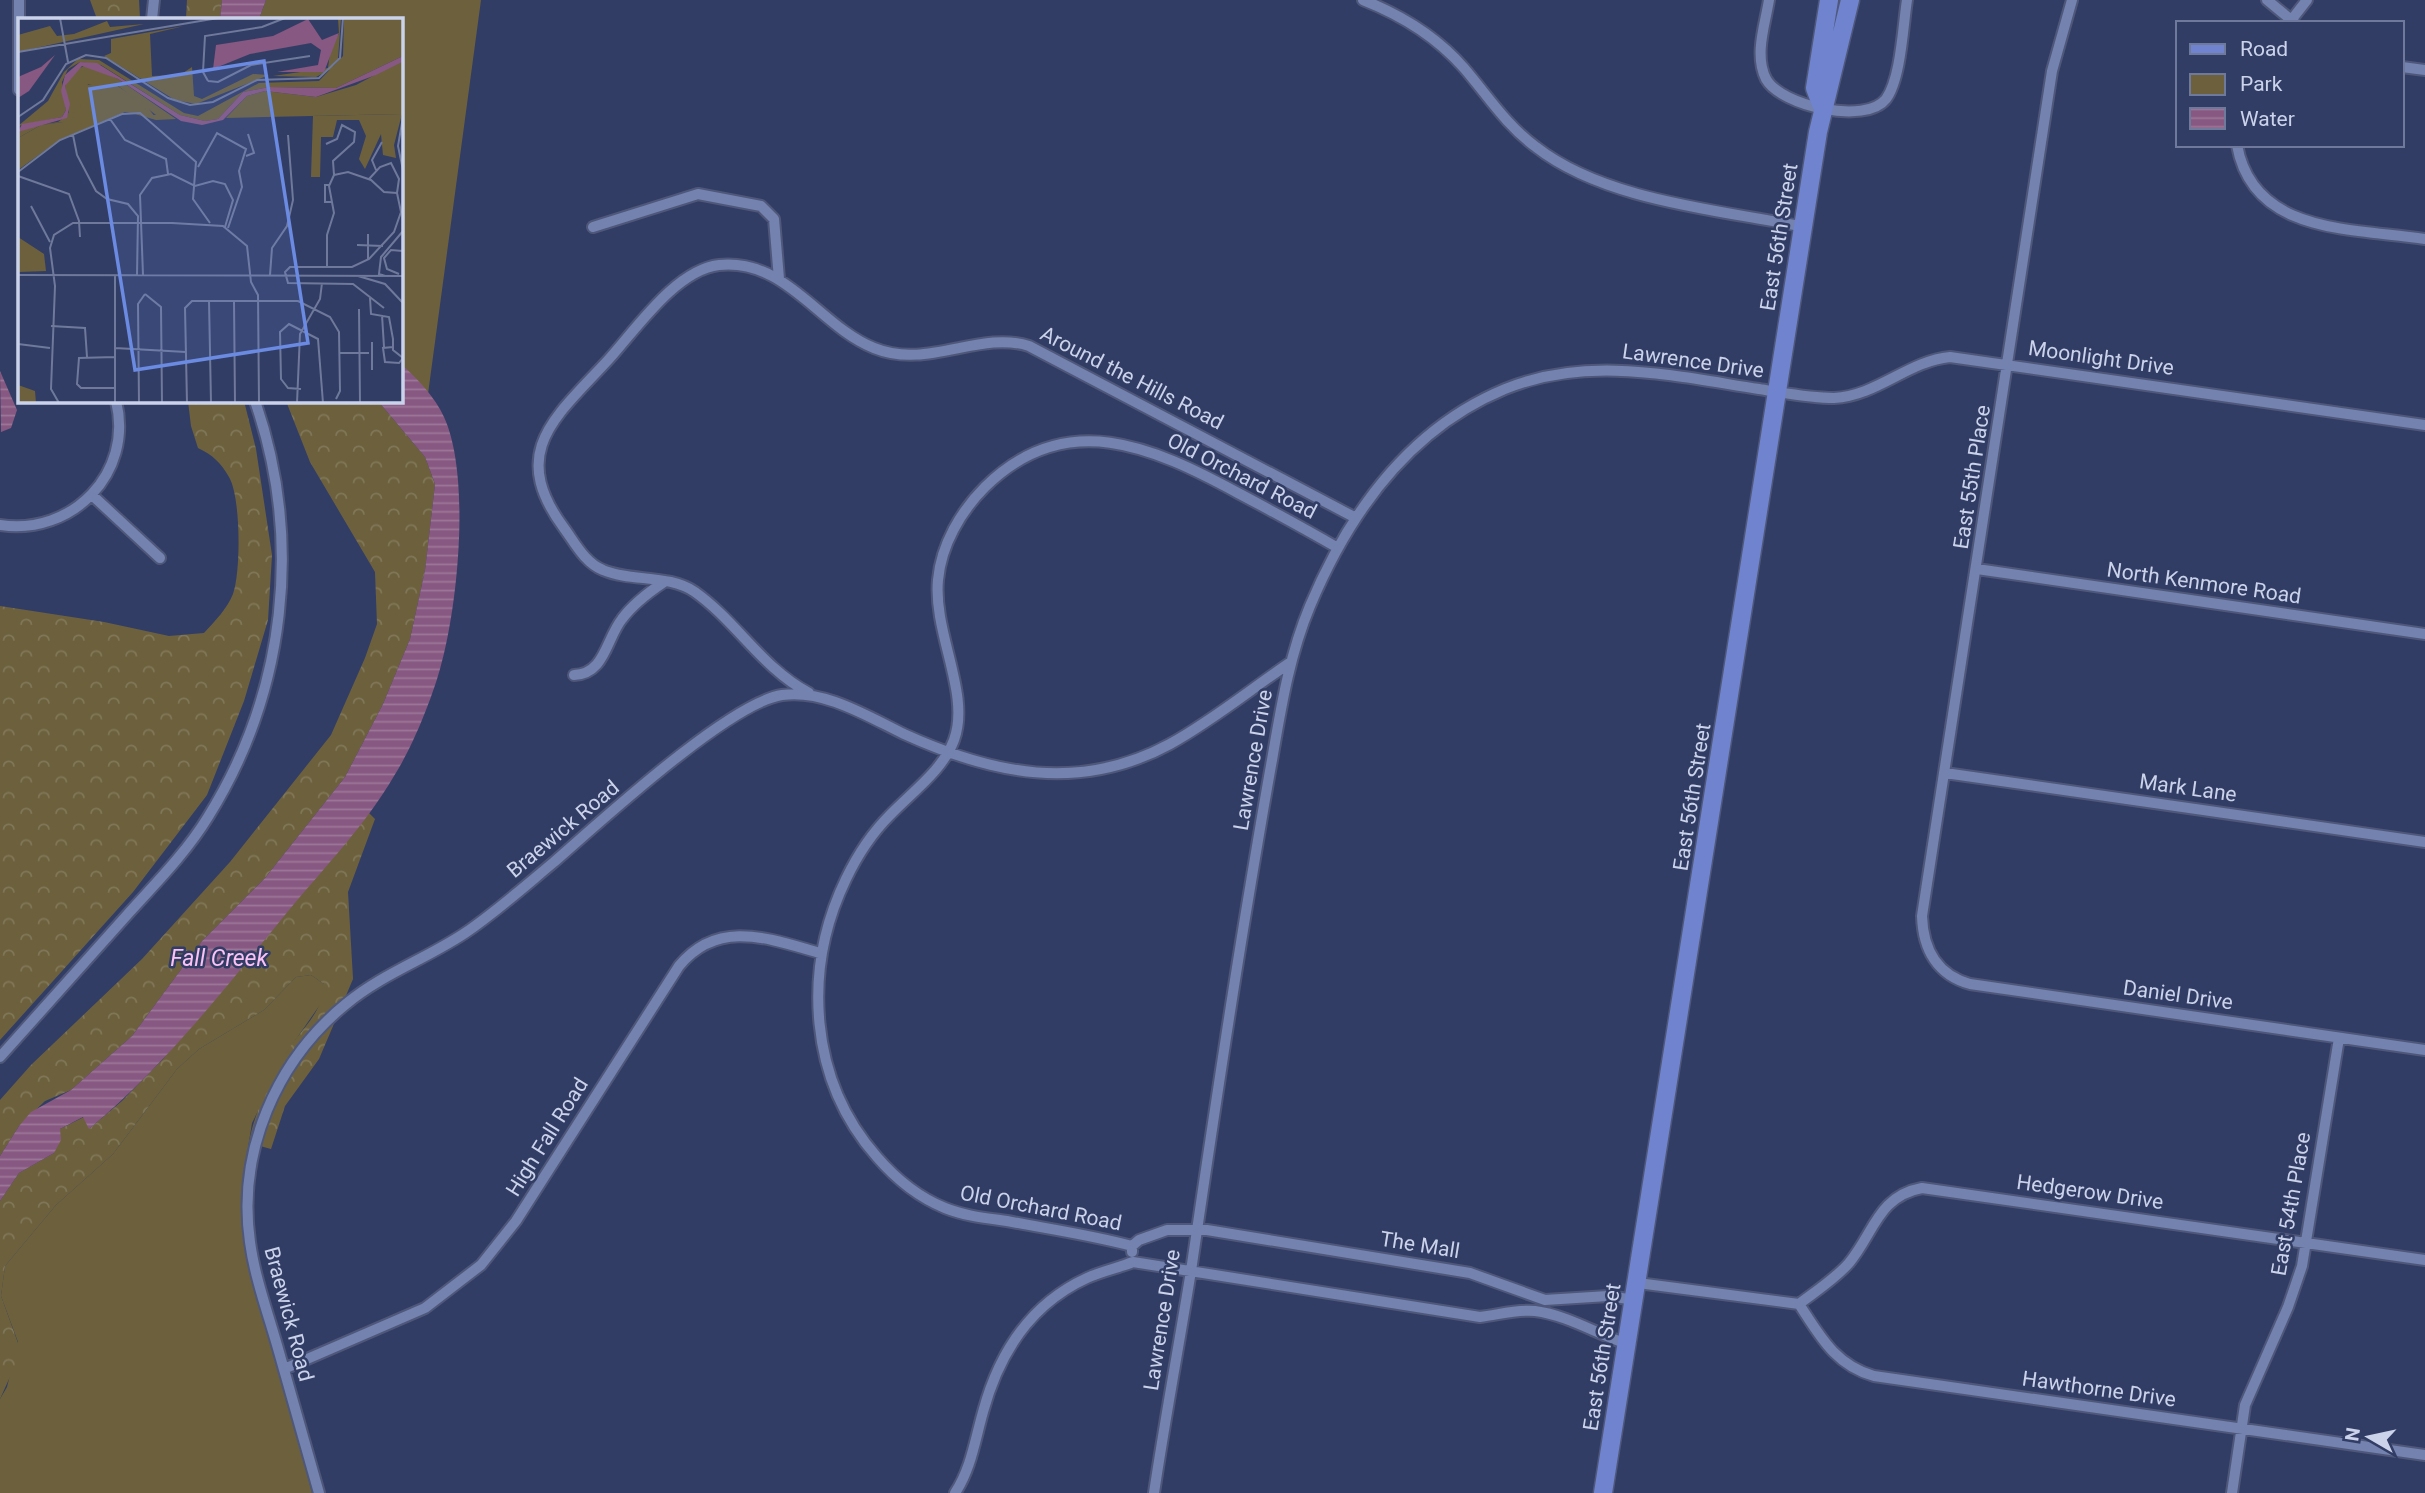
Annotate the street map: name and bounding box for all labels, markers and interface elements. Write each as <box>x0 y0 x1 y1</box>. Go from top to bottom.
inset map <box>18 18 402 402</box>
legend <box>2176 21 2404 147</box>
text: Road <box>2240 37 2288 61</box>
text: Park <box>2240 72 2283 96</box>
text: Water <box>2240 107 2295 131</box>
street label: East 56th Street <box>1755 161 1803 312</box>
street label: Around the Hills Road <box>1037 321 1227 435</box>
street label: Moonlight Drive <box>2027 336 2175 380</box>
street label: Lawrence Drive <box>1621 339 1765 383</box>
street label: East 55th Place <box>1949 403 1995 551</box>
street label: Old Orchard Road <box>1163 428 1321 524</box>
street label: North Kenmore Road <box>2105 557 2303 609</box>
street label: Lawrence Drive <box>1229 688 1277 832</box>
street label: East 56th Street <box>1668 721 1716 872</box>
street label: Mark Lane <box>2138 769 2238 807</box>
street label: Braewick Road <box>502 775 624 883</box>
water label: Fall Creek <box>170 945 268 972</box>
street label: Daniel Drive <box>2122 975 2234 1015</box>
street label: High Fall Road <box>501 1073 593 1201</box>
street label: East 54th Place <box>2267 1130 2315 1278</box>
street label: Hedgerow Drive <box>2015 1170 2165 1214</box>
street label: Old Orchard Road <box>958 1181 1124 1235</box>
street label: The Mall <box>1378 1227 1462 1263</box>
street label: Braewick Road <box>260 1244 318 1384</box>
street label: Lawrence Drive <box>1139 1248 1185 1392</box>
street label: East 56th Street <box>1578 1281 1626 1432</box>
street label: Hawthorne Drive <box>2021 1366 2177 1412</box>
north arrow <box>2334 1402 2404 1472</box>
text: N <box>2340 1426 2365 1443</box>

